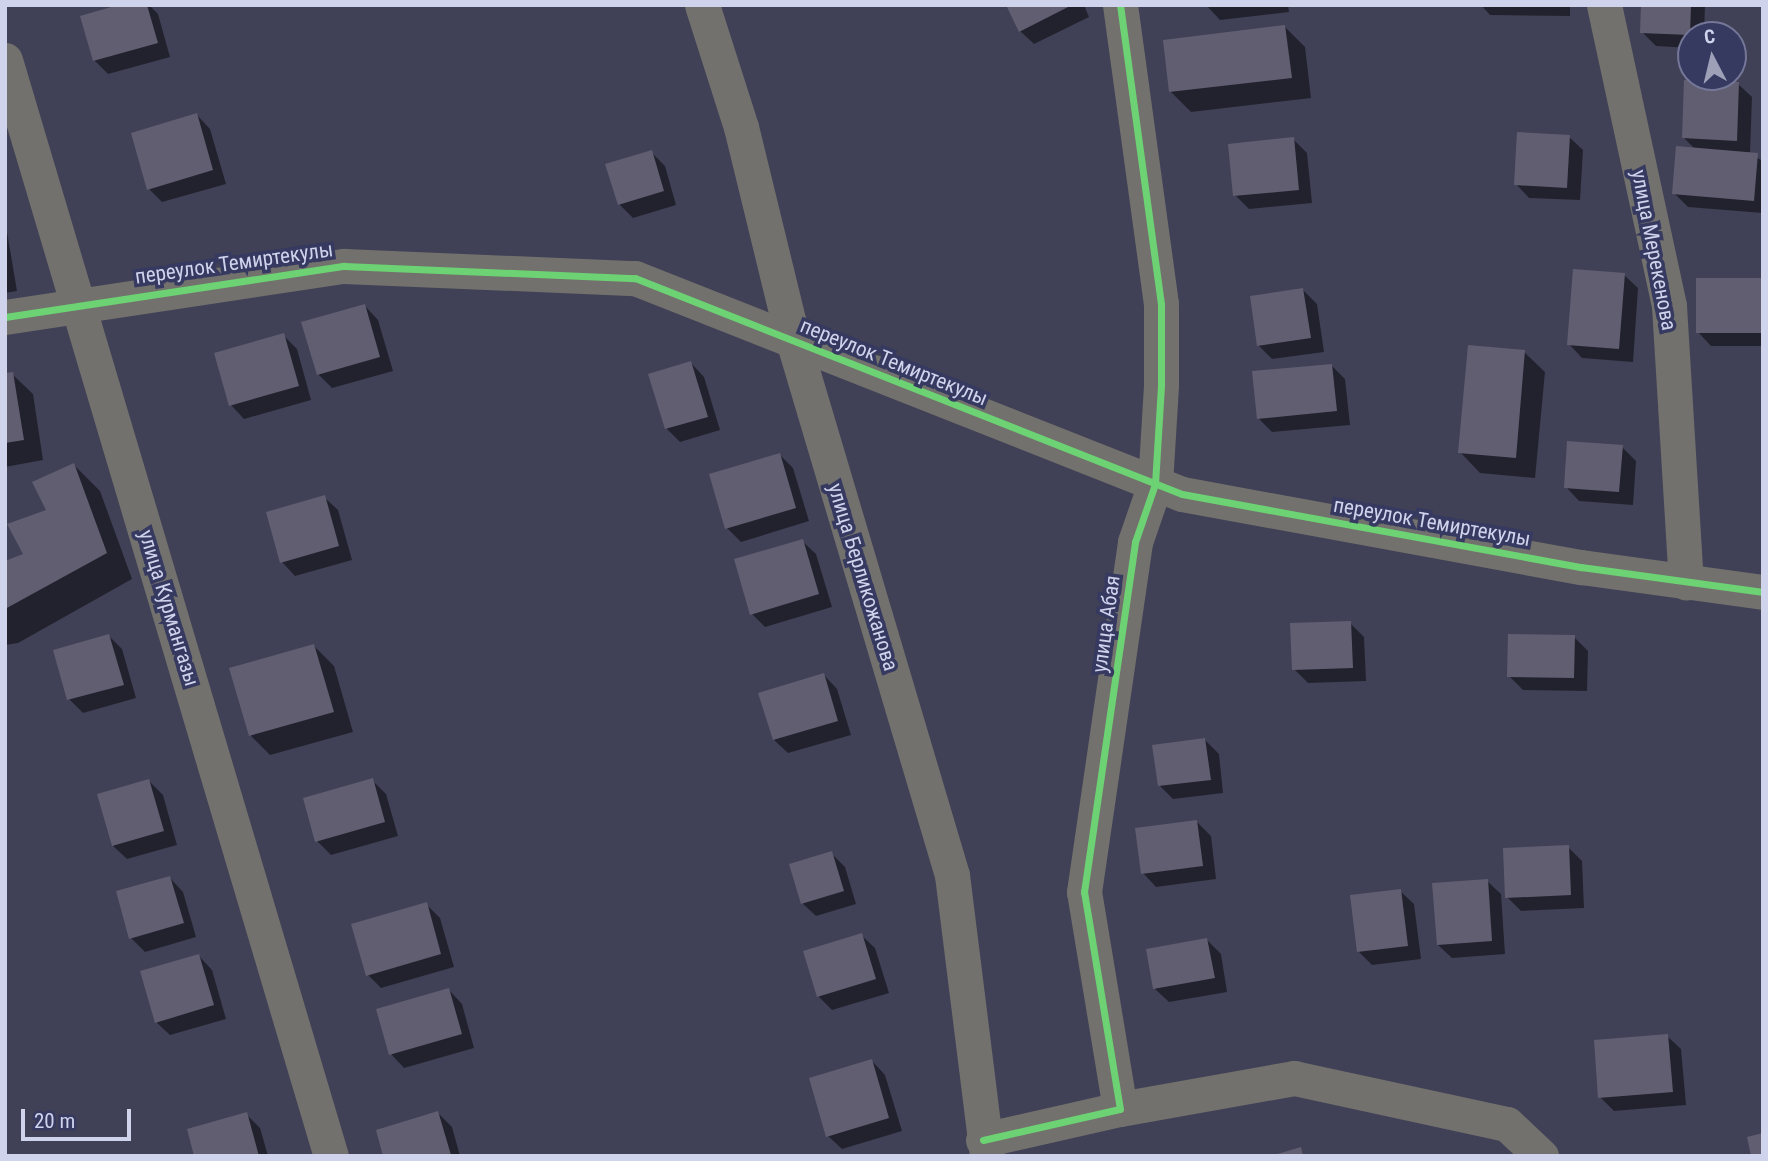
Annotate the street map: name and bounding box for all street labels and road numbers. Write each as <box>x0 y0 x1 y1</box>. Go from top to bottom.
street label: улица Мерекенова <box>1626 168 1682 332</box>
street label: переулок Темиртекулы <box>133 237 335 289</box>
street label: переулок Темиртекулы <box>797 313 991 411</box>
street label: улица Берликожанова <box>822 480 904 674</box>
street label: переулок Темиртекулы <box>1331 492 1533 552</box>
street label: улица Курмангазы <box>133 527 205 689</box>
street label: улица Абая <box>1087 574 1125 674</box>

